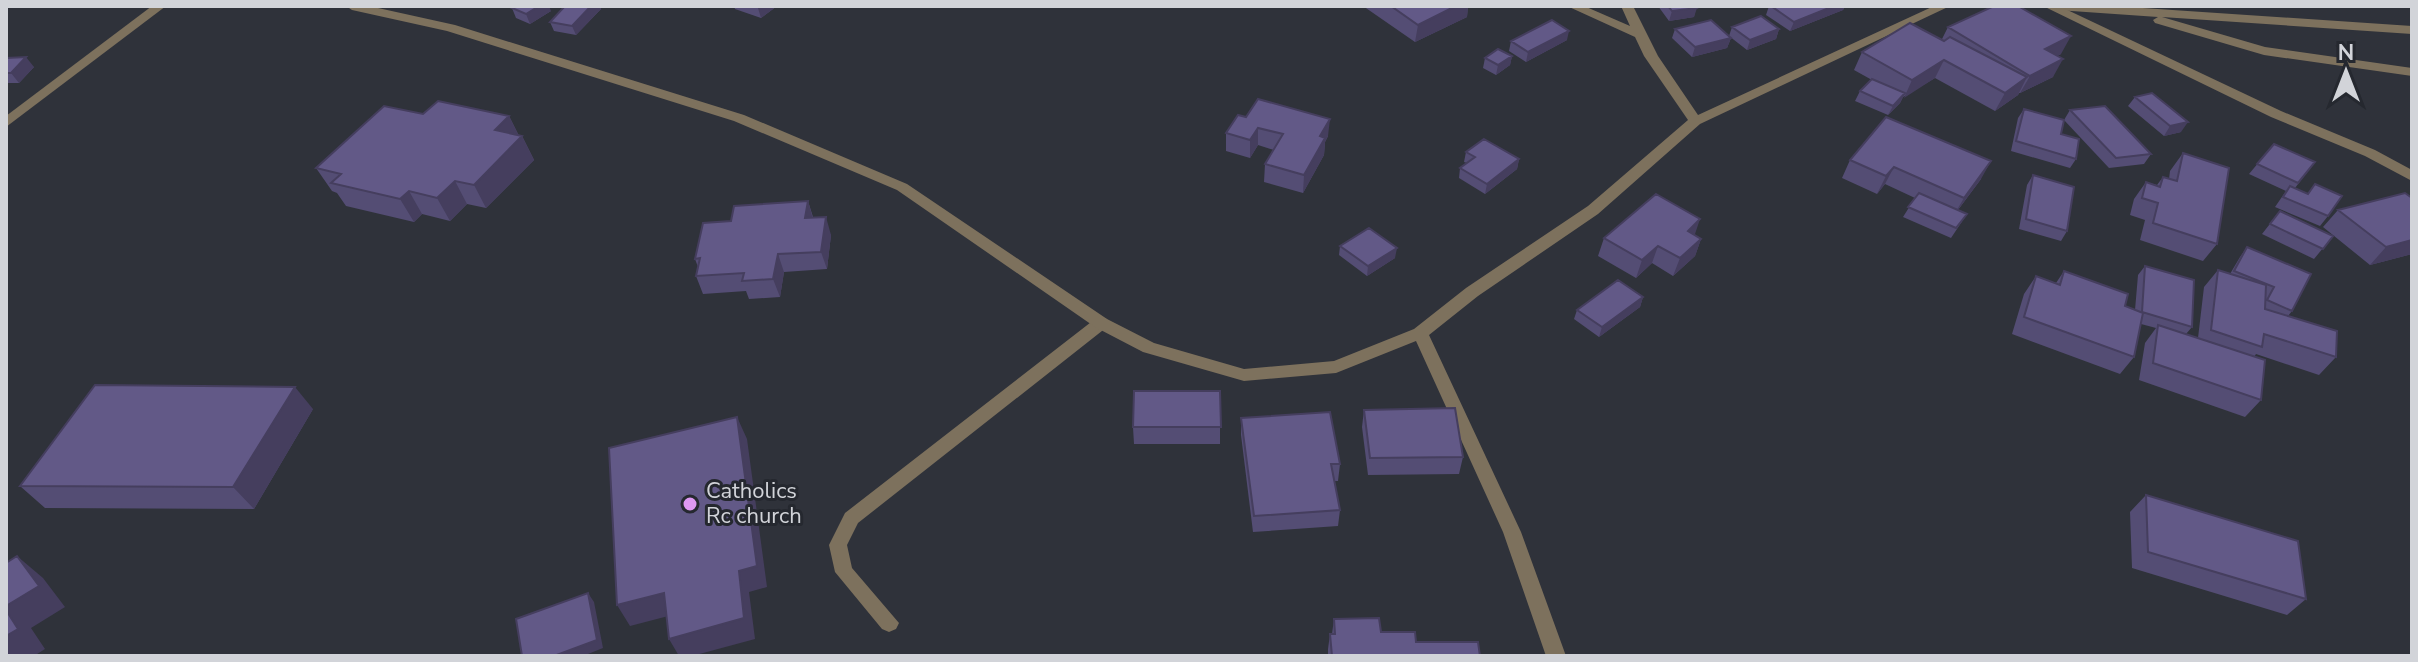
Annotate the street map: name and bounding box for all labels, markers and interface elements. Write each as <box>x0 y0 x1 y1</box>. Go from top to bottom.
north arrow <box>2306 32 2386 112</box>
text: N <box>2338 38 2354 68</box>
place label: Catholics Rc church <box>706 476 802 531</box>
marker: Catholics Rc church <box>681 495 699 513</box>

